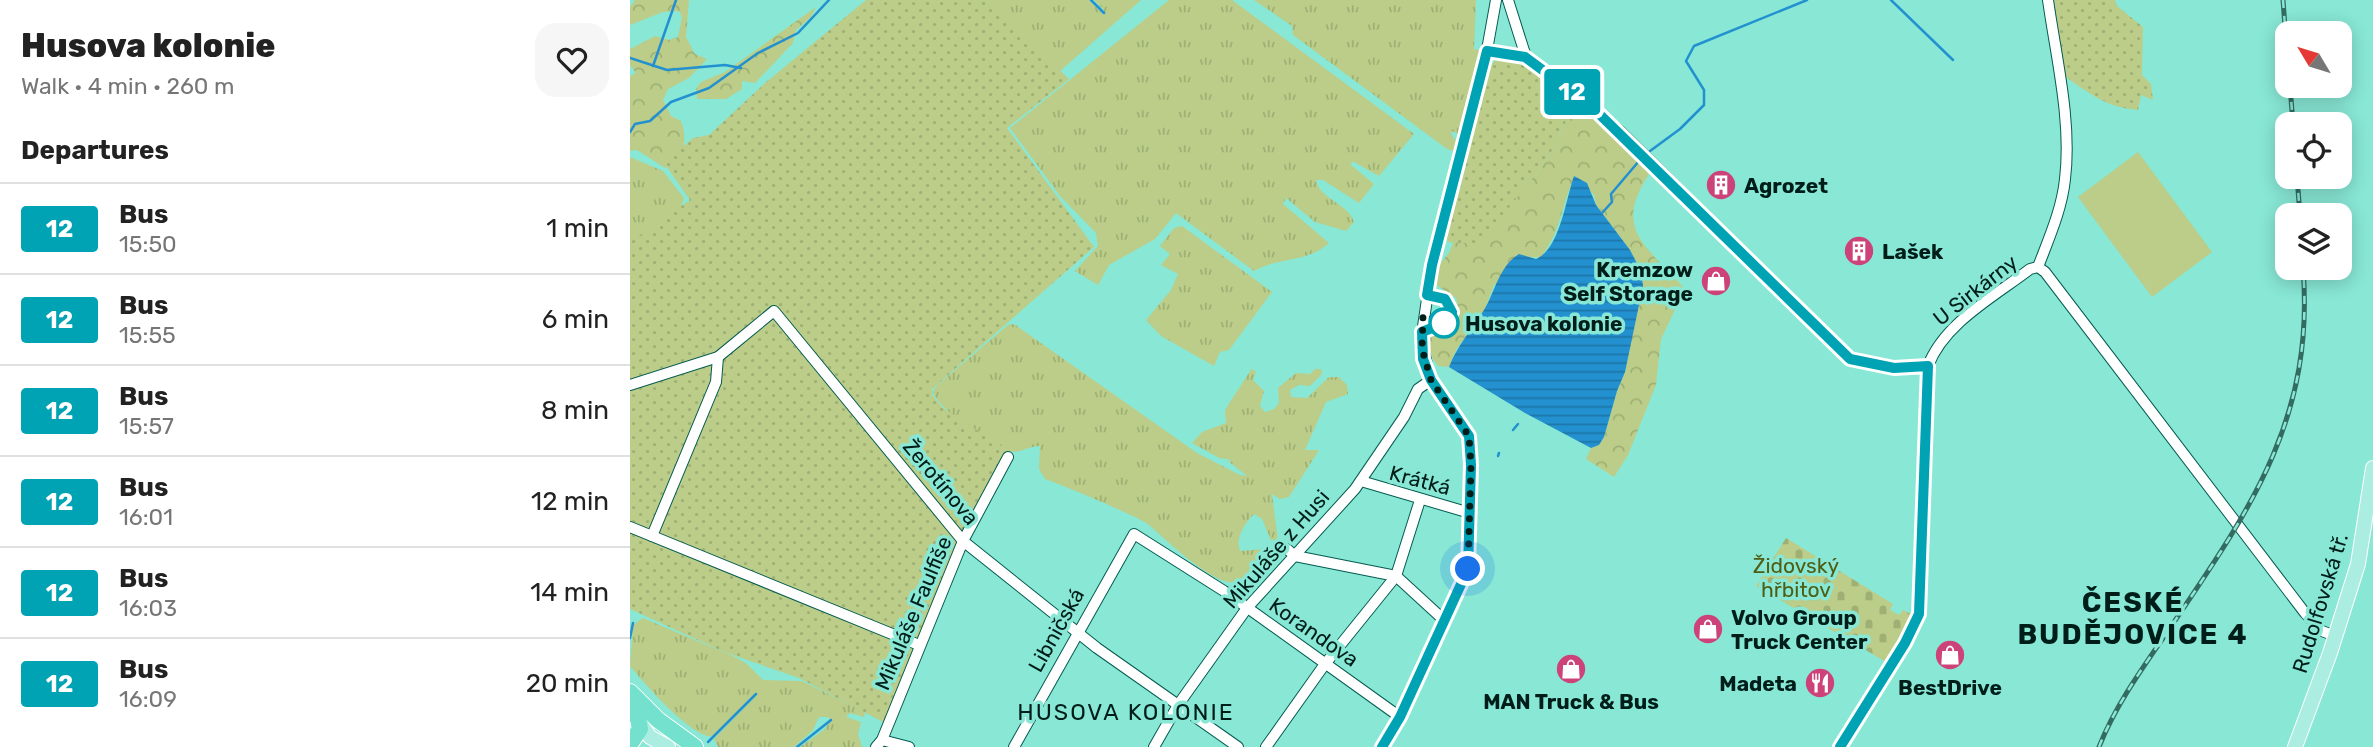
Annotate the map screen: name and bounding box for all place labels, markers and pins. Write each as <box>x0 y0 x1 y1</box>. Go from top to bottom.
building icon: Agrozet <box>1704 168 1738 202</box>
place label: Agrozet <box>1744 173 1828 198</box>
building icon: Lašek <box>1842 234 1876 268</box>
place label: Lašek <box>1882 239 1944 264</box>
place label: Kremzow Self Storage <box>1563 257 1693 306</box>
shop icon: Kremzow Self Storage <box>1699 264 1733 298</box>
marker: Husova kolonie <box>1429 308 1459 338</box>
place label: Husova kolonie <box>1465 311 1622 336</box>
place label: Volvo Group Truck Center <box>1731 605 1868 654</box>
shop icon: Volvo Group Truck Center <box>1691 612 1725 646</box>
shop icon: BestDrive <box>1933 638 1967 672</box>
shop icon: MAN Truck & Bus <box>1554 652 1588 686</box>
restaurant icon: Madeta <box>1803 666 1837 700</box>
place label: Madeta <box>1719 671 1797 696</box>
place label: BestDrive <box>1898 675 2002 700</box>
place label: MAN Truck & Bus <box>1483 689 1659 714</box>

